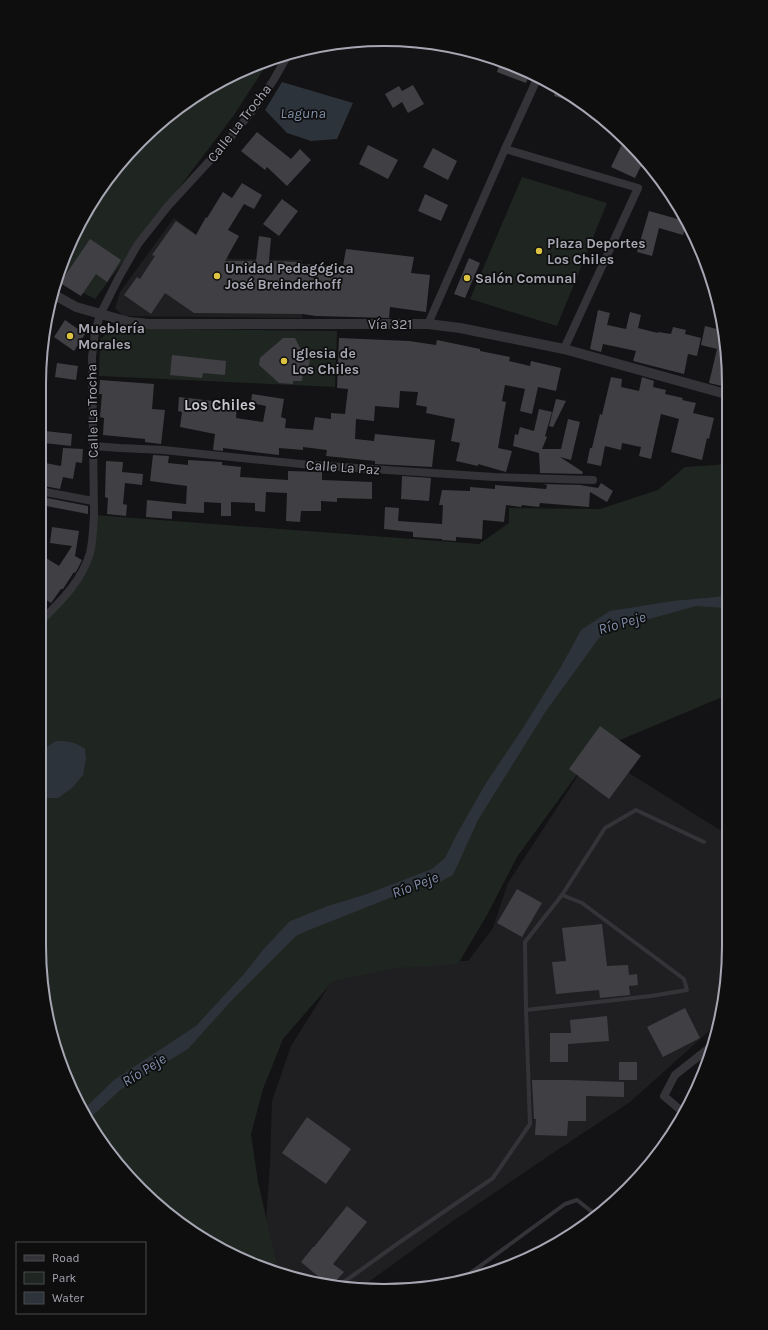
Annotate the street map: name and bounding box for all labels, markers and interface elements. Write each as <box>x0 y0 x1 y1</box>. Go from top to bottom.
street label: Calle La Trocha <box>204 81 275 166</box>
water label: Laguna <box>280 104 326 122</box>
place label: Plaza Deportes Los Chiles <box>547 235 646 268</box>
marker: Plaza Deportes Los Chiles <box>534 246 544 256</box>
place label: Unidad Pedagógica José Breinderhoff <box>225 260 354 293</box>
place label: Salón Comunal <box>475 270 577 287</box>
marker: Unidad Pedagógica José Breinderhoff <box>212 271 222 281</box>
marker: Salón Comunal <box>462 273 472 283</box>
street label: Vía 321 <box>368 316 412 333</box>
place label: Mueblería Morales <box>78 320 145 353</box>
marker: Mueblería Morales <box>65 331 75 341</box>
place label: Iglesia de Los Chiles <box>292 345 359 378</box>
marker: Iglesia de Los Chiles <box>279 356 289 366</box>
street label: Calle La Trocha <box>83 364 102 458</box>
district label: Los Chiles <box>184 396 256 414</box>
street label: Calle La Paz <box>305 456 381 479</box>
water label: Río Peje <box>596 608 648 638</box>
water label: Río Peje <box>389 868 441 902</box>
water label: Río Peje <box>119 1049 169 1090</box>
legend <box>16 1242 146 1314</box>
text: Road <box>52 1251 80 1265</box>
text: Park <box>52 1271 77 1285</box>
text: Water <box>52 1291 85 1305</box>

